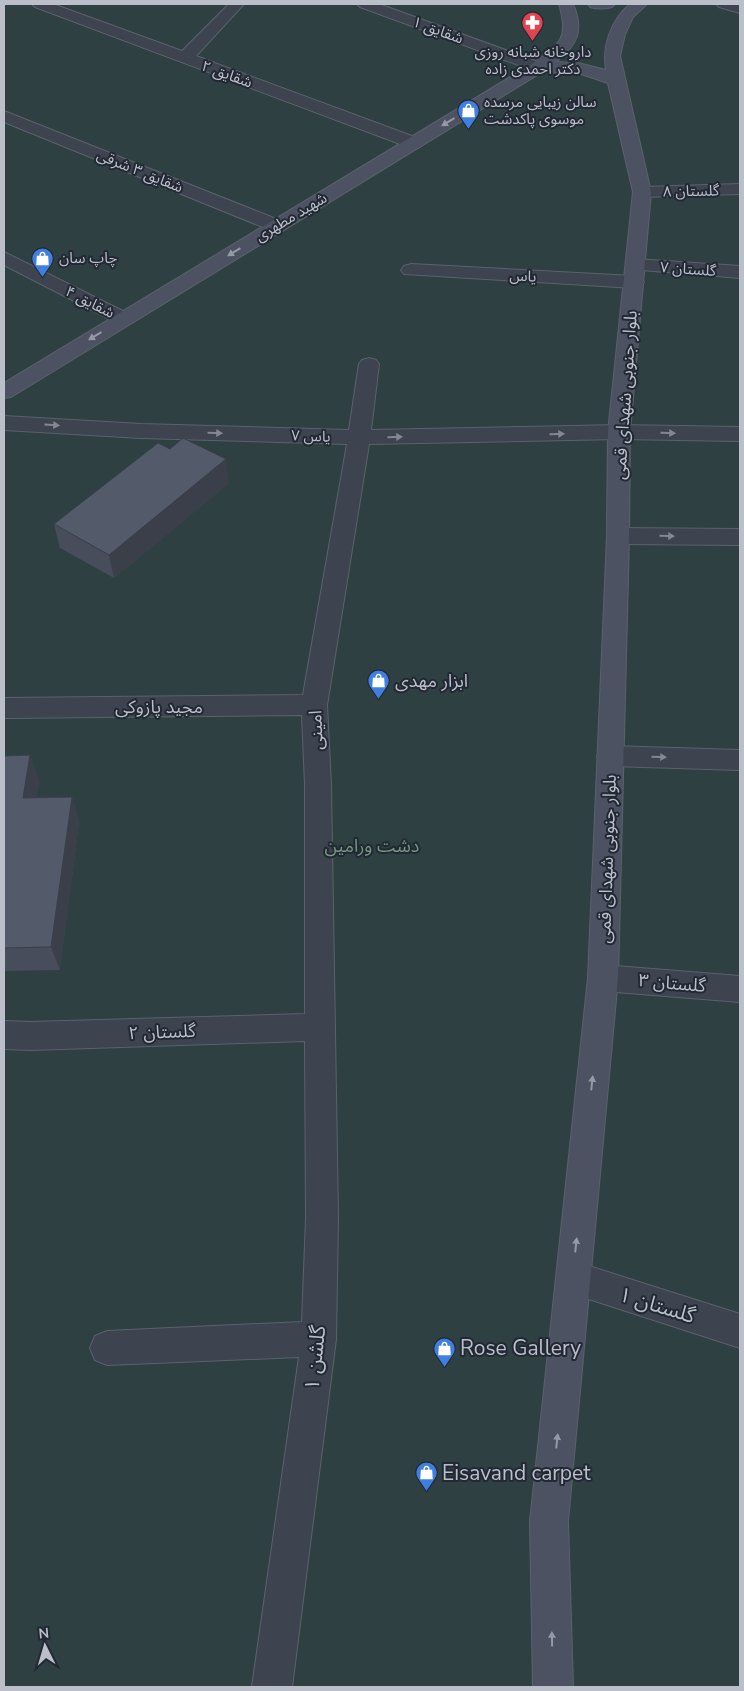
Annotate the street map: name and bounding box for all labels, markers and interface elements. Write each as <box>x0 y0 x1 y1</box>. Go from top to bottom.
pharmacy icon: داروخانه شبانه روزی دکتر احمدی زاده <box>521 11 545 42</box>
street label: شقایق ۱ <box>410 12 466 48</box>
place label: داروخانه شبانه روزی دکتر احمدی زاده <box>475 42 591 79</box>
street label: شقایق ۲ <box>199 56 255 92</box>
place label: سالن زیبایی مرسده موسوی پاکدشت <box>484 92 597 129</box>
shop icon: سالن زیبایی مرسده موسوی پاکدشت <box>456 99 480 130</box>
one-way arrow <box>441 118 454 127</box>
street label: شقایق ۳ شرقی <box>94 145 186 197</box>
street label: گلستان ۸ <box>663 180 720 201</box>
street label: شهید مطهری <box>251 188 331 246</box>
shop icon: چاپ سان <box>31 246 55 277</box>
one-way arrow <box>227 247 240 256</box>
place label: چاپ سان <box>59 248 118 268</box>
street label: گلستان ۷ <box>659 257 717 281</box>
street label: یاس <box>509 265 537 287</box>
street label: شقایق ۴ <box>62 281 118 323</box>
street label: بلوار جنوبی شهدای قمی <box>607 310 643 480</box>
one-way arrow <box>89 332 102 341</box>
one-way arrow <box>45 422 61 430</box>
street label: یاس ۷ <box>291 425 331 447</box>
one-way arrow <box>207 429 223 437</box>
one-way arrow <box>549 429 565 437</box>
one-way arrow <box>660 429 676 437</box>
one-way arrow <box>387 433 403 441</box>
one-way arrow <box>659 532 675 540</box>
shop icon: ابزار مهدی <box>367 669 391 700</box>
place label: ابزار مهدی <box>395 669 468 693</box>
street label: مجید پازوکی <box>115 695 203 719</box>
street label: امینی <box>303 710 329 750</box>
one-way arrow <box>651 753 667 761</box>
street label: بلوار جنوبی شهدای قمی <box>592 774 622 944</box>
park label: دشت ورامین <box>325 834 419 858</box>
street label: گلستان ۳ <box>637 968 707 998</box>
street label: گلستان ۲ <box>128 1019 197 1045</box>
one-way arrow <box>588 1075 596 1091</box>
one-way arrow <box>572 1237 580 1253</box>
street label: گلستان ۱ <box>615 1280 699 1330</box>
street label: گلشن ۱ <box>298 1324 332 1392</box>
place label: Rose Gallery <box>460 1334 581 1362</box>
shop icon: Rose Gallery <box>432 1336 456 1367</box>
one-way arrow <box>553 1433 561 1449</box>
place label: Eisavand carpet <box>442 1459 591 1487</box>
shop icon: Eisavand carpet <box>414 1461 438 1492</box>
north arrow <box>20 1621 70 1671</box>
text: N <box>38 1624 50 1643</box>
one-way arrow <box>548 1630 556 1646</box>

